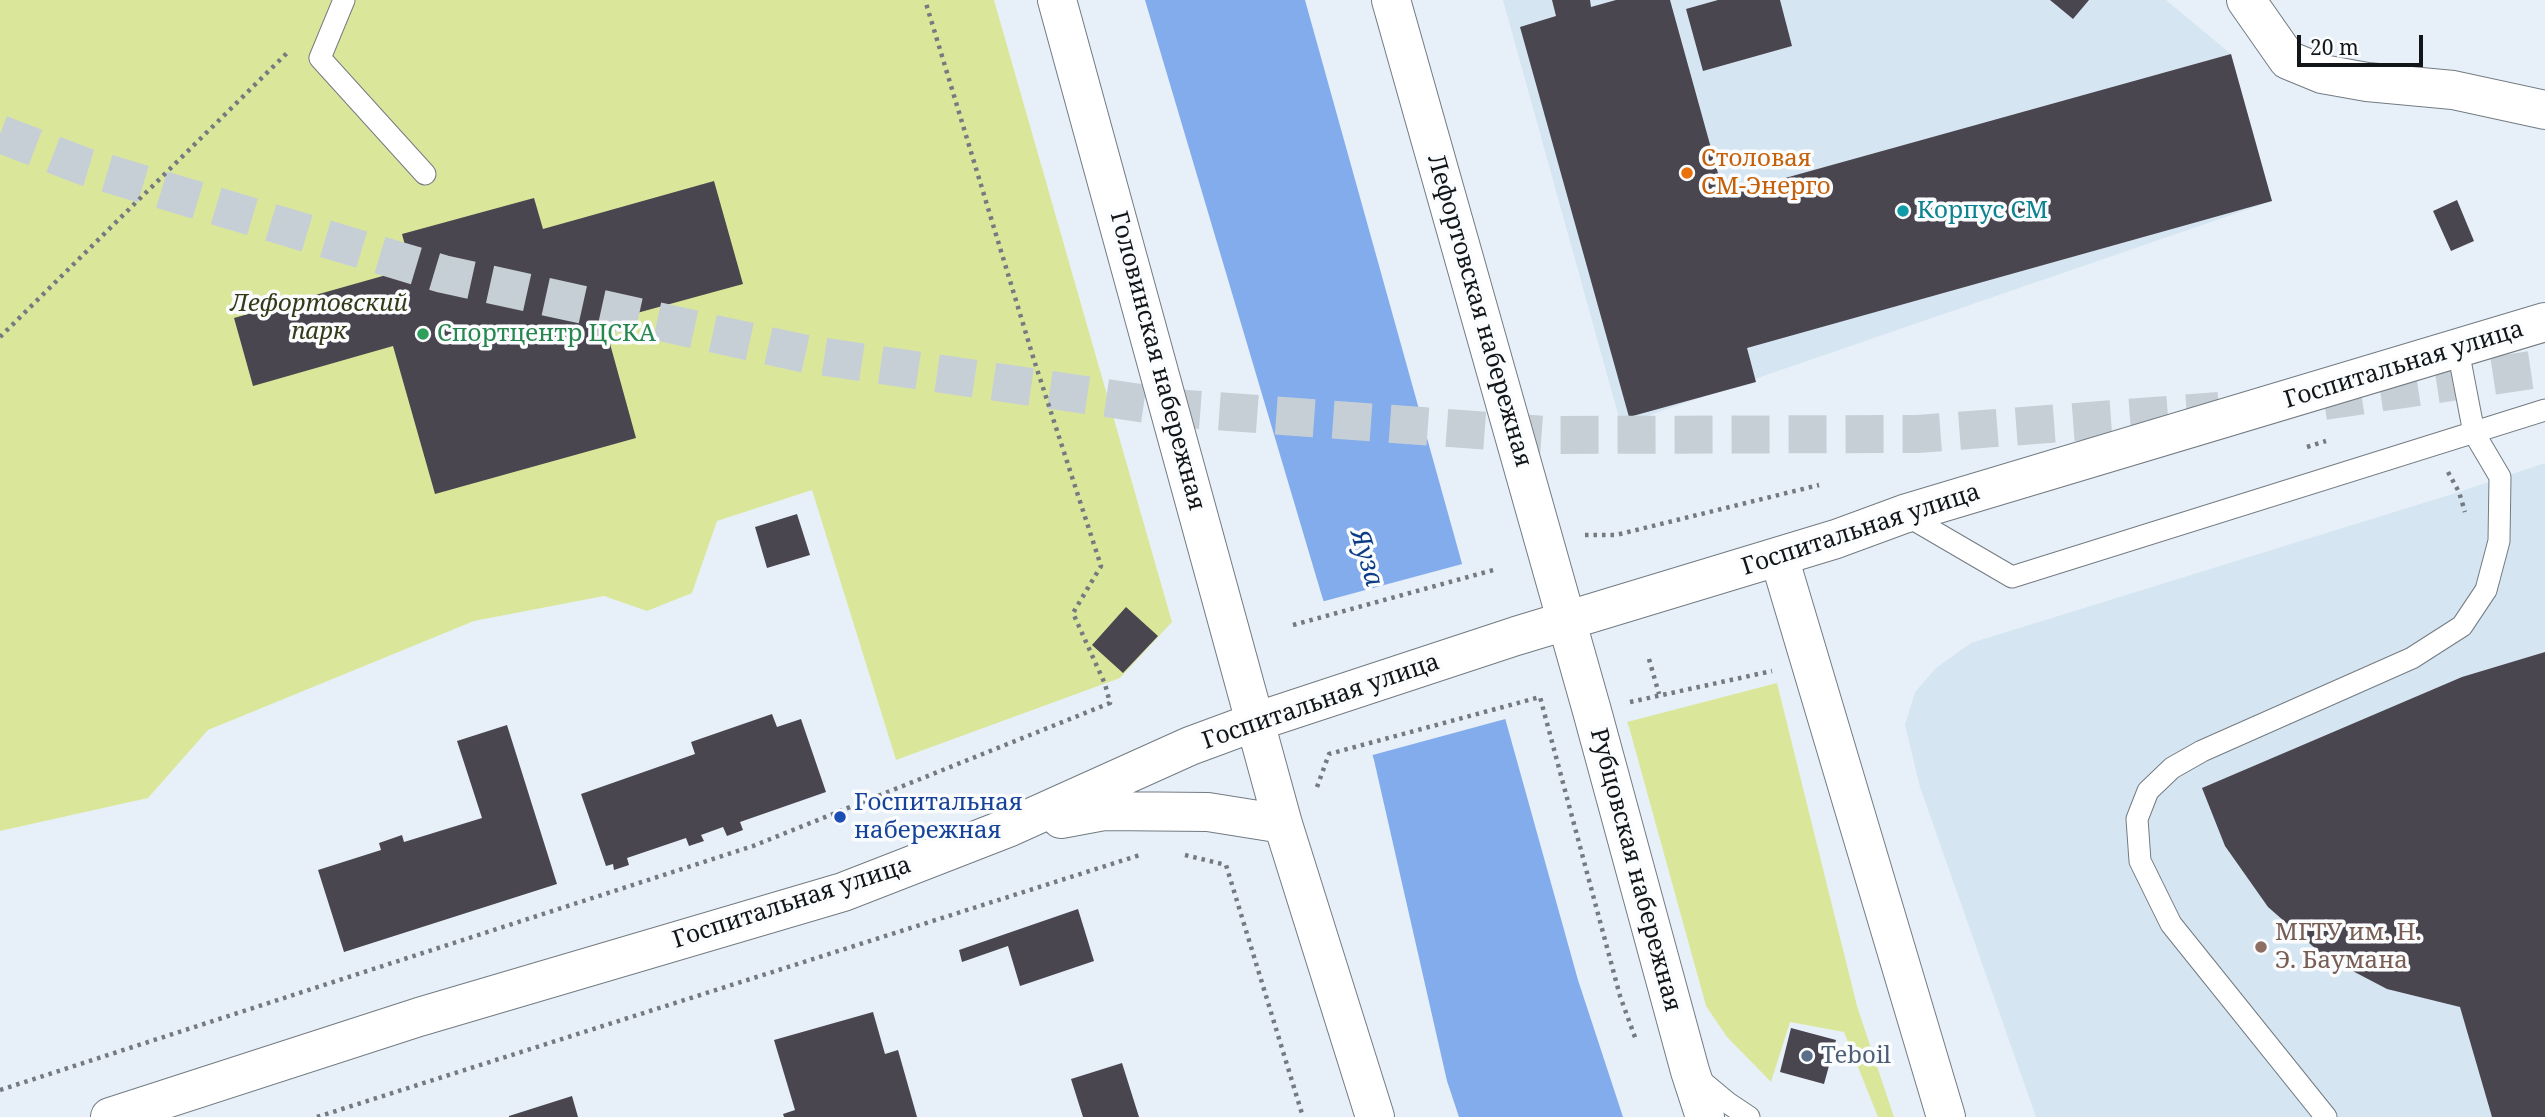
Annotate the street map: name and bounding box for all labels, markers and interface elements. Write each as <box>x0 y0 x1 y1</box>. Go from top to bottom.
scale bar <box>2300 21 2426 65</box>
text: 20 m <box>2310 33 2359 61</box>
place label: Столовая СМ-Энерго <box>1701 145 1831 201</box>
street label: Лефортовская набережная <box>1421 151 1537 471</box>
marker: Столовая СМ-Энерго <box>1679 165 1695 181</box>
place label: Корпус СМ <box>1917 197 2048 225</box>
marker: Корпус СМ <box>1895 203 1911 219</box>
street label: Головинская набережная <box>1103 208 1211 514</box>
park label: Лефортовский парк <box>230 290 408 346</box>
street label: Госпитальная улица <box>2281 315 2527 415</box>
place label: Спортцентр ЦСКА <box>437 320 656 348</box>
marker: Спортцентр ЦСКА <box>415 326 431 342</box>
street label: Госпитальная улица <box>1738 478 1984 582</box>
water label: Яуза <box>1343 526 1389 590</box>
street label: Госпитальная улица <box>1199 648 1443 756</box>
street label: Рубцовская набережная <box>1583 725 1687 1015</box>
place label: Госпитальная набережная <box>854 789 1023 845</box>
marker: Госпитальная набережная <box>832 809 848 825</box>
street label: Госпитальная улица <box>669 851 915 955</box>
place label: МГТУ им. Н. Э. Баумана <box>2275 919 2422 975</box>
marker: МГТУ им. Н. Э. Баумана <box>2253 939 2269 955</box>
place label: Teboil <box>1821 1042 1891 1070</box>
marker: Teboil <box>1799 1048 1815 1064</box>

